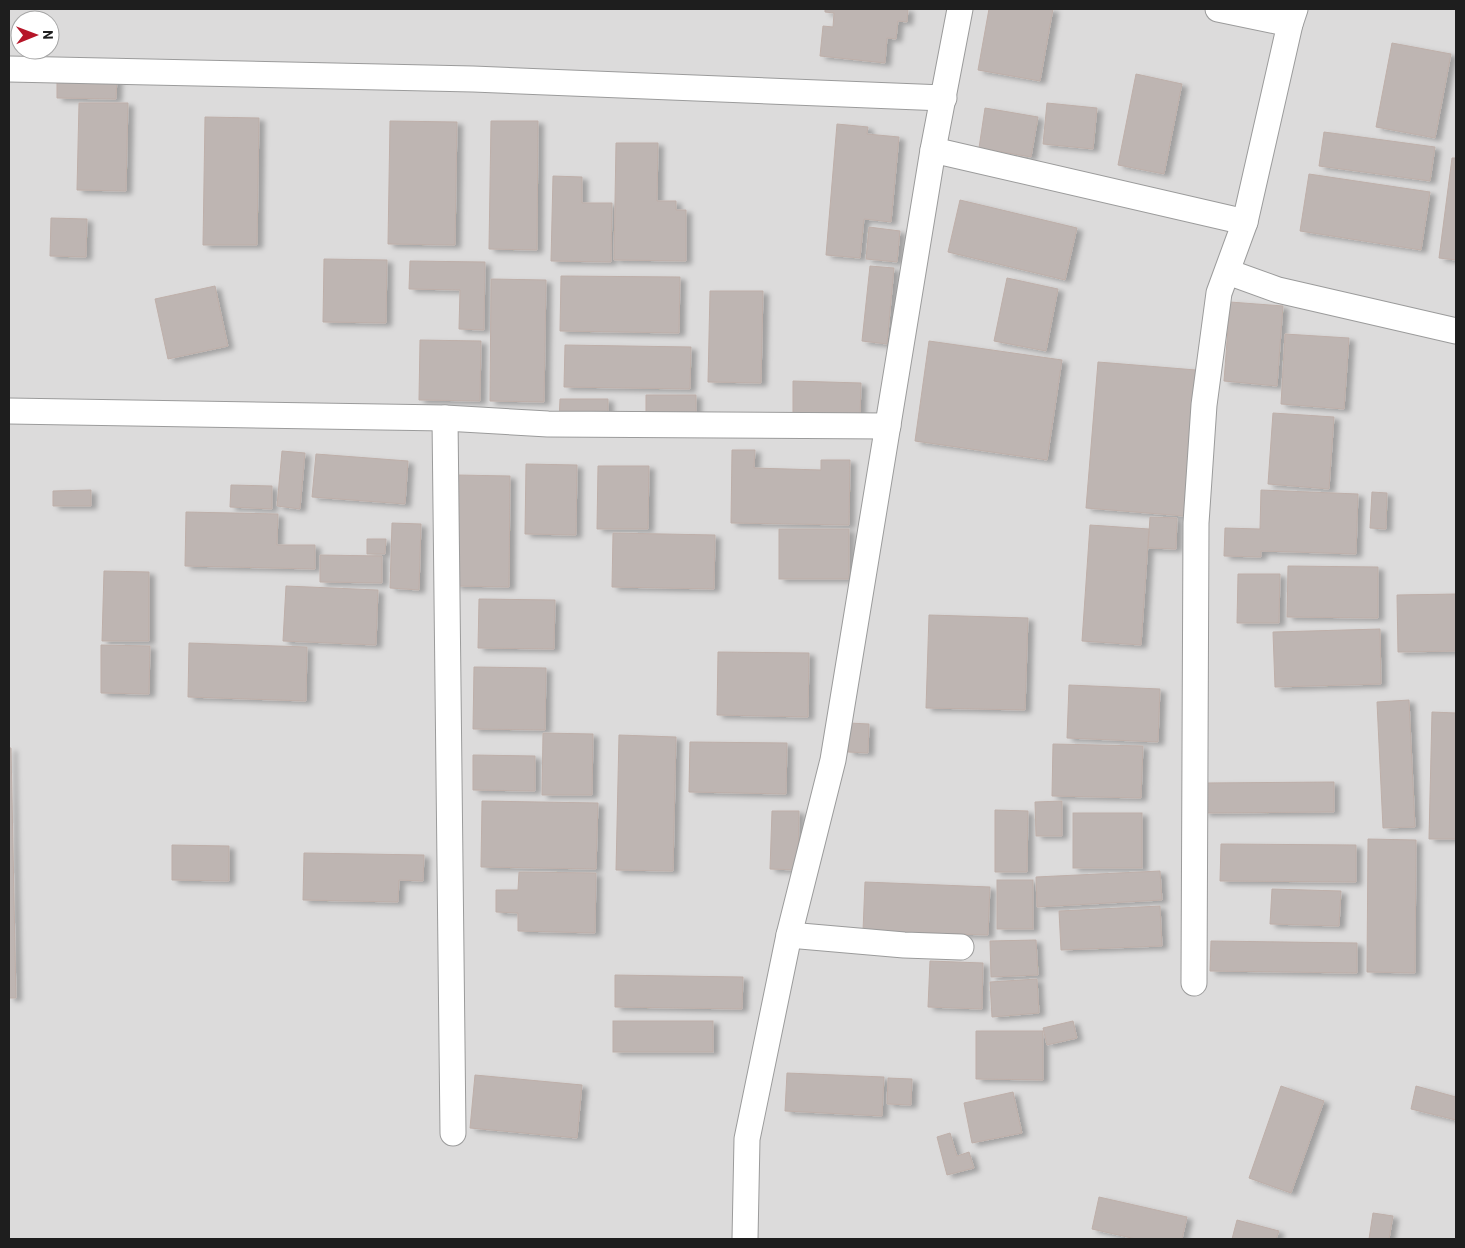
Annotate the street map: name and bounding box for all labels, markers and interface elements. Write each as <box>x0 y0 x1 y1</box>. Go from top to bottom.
north arrow <box>10 10 60 60</box>
text: N <box>40 30 57 40</box>

